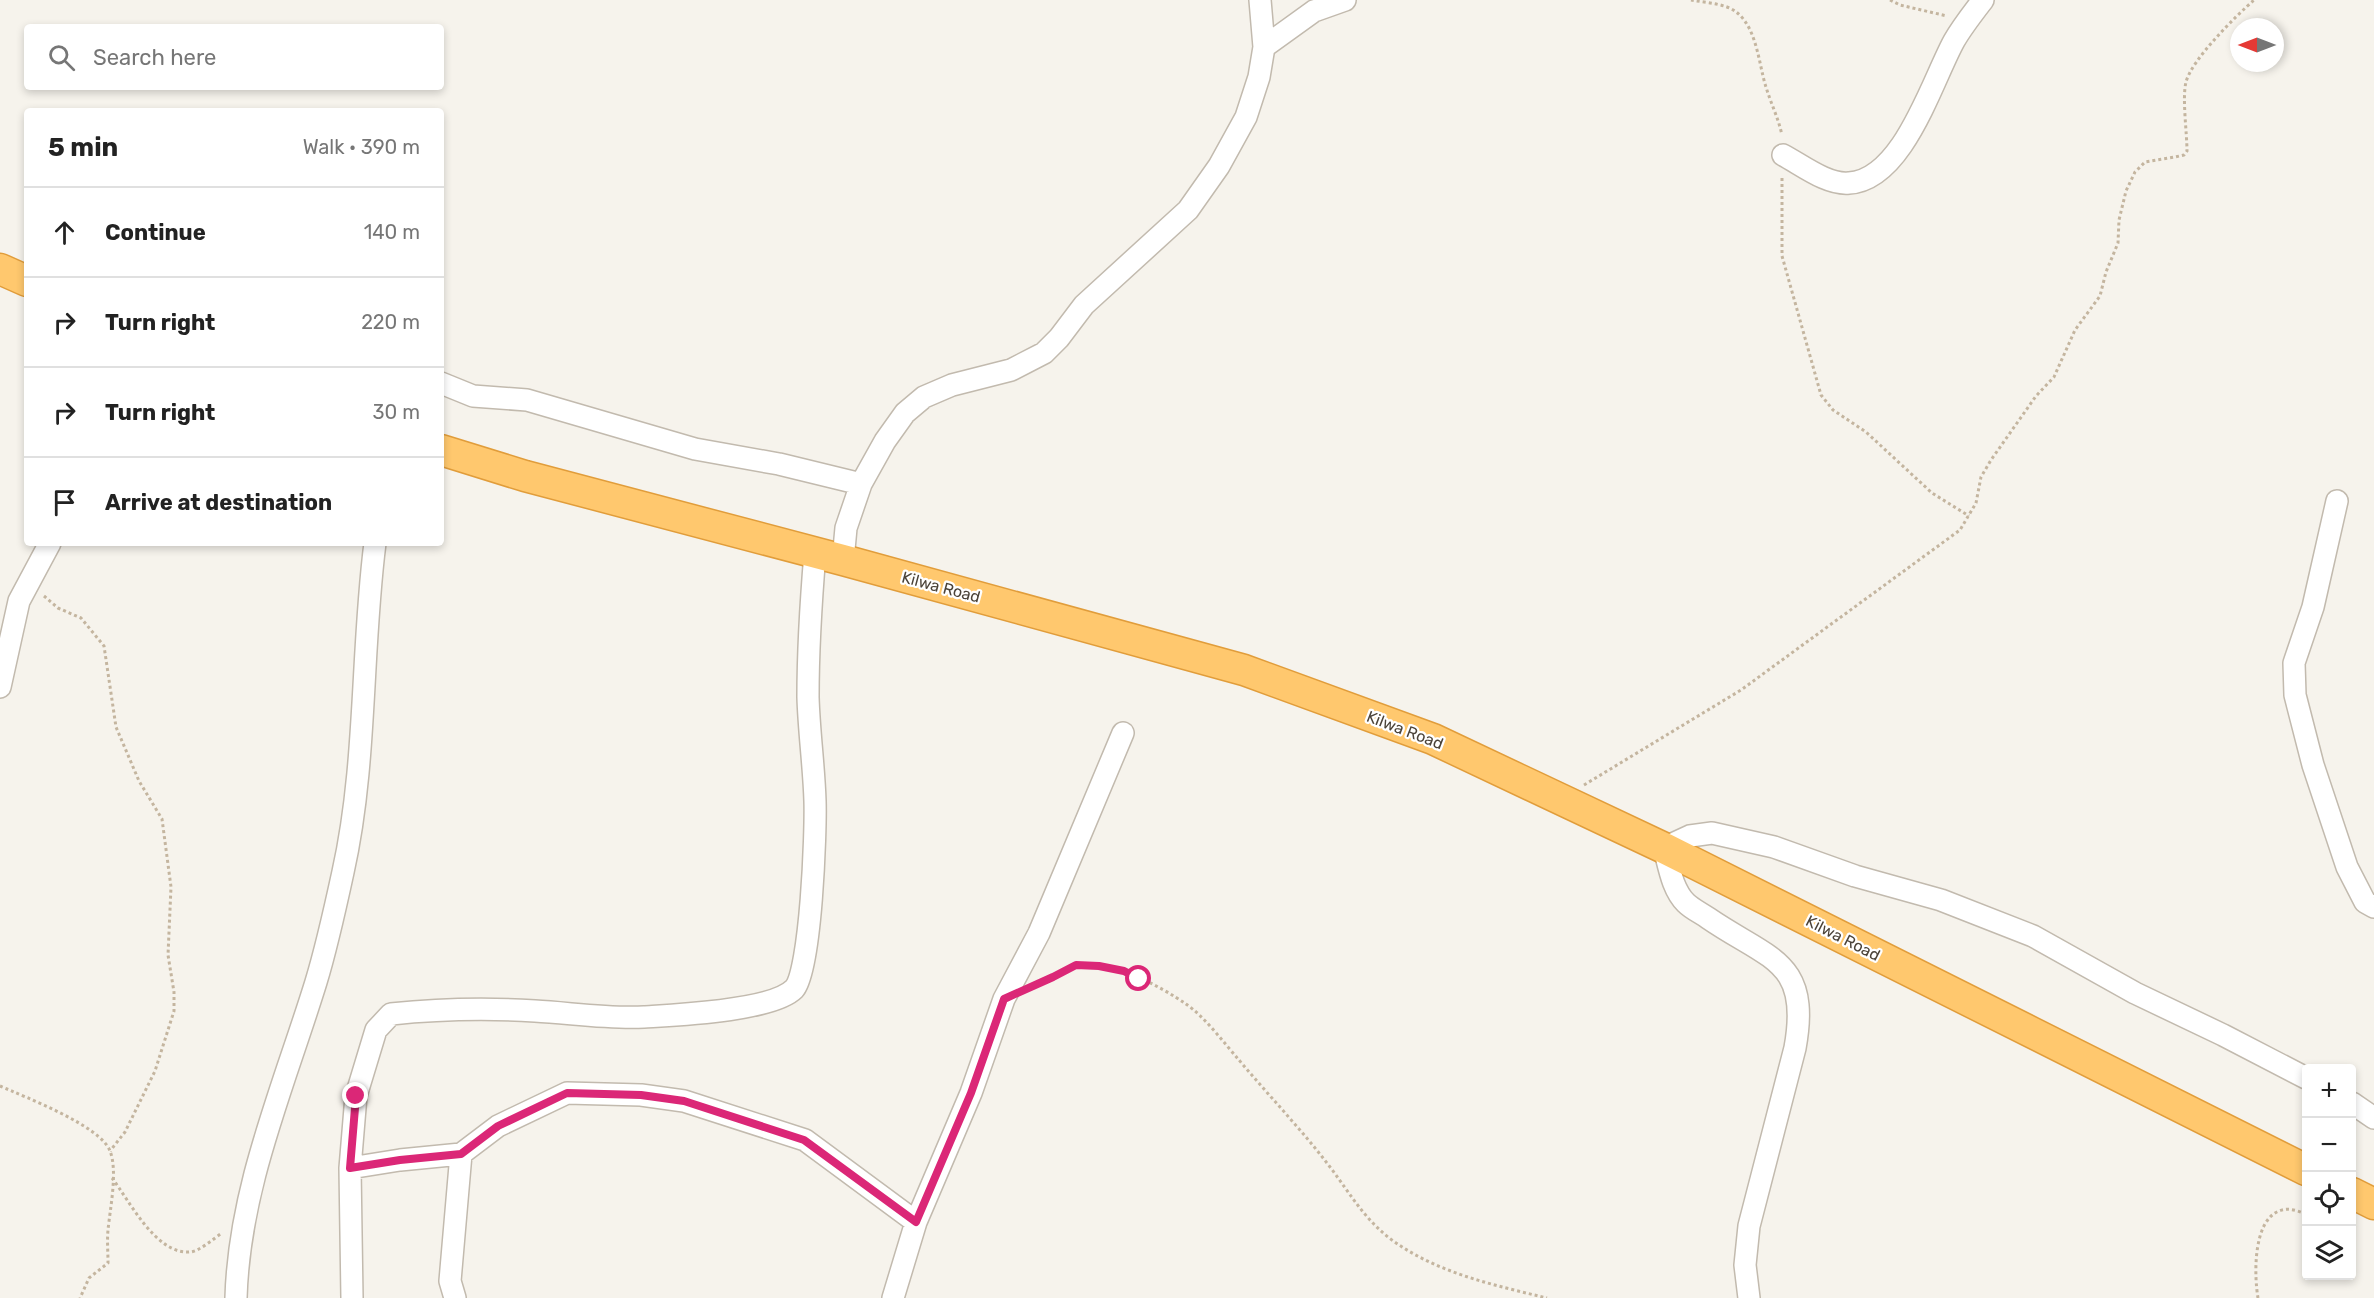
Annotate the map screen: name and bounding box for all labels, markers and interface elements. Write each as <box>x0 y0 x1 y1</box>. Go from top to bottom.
north arrow <box>2230 18 2284 72</box>
search box <box>24 24 444 90</box>
icon: search <box>45 41 78 74</box>
text: Search here <box>93 44 216 71</box>
text: 5 min <box>48 132 118 163</box>
text: Walk · 390 m <box>303 135 420 159</box>
icon: ahead <box>48 216 81 249</box>
text: Continue <box>105 219 206 246</box>
text: 140 m <box>364 220 420 244</box>
icon: right <box>48 306 81 339</box>
text: Turn right <box>105 309 215 336</box>
text: 220 m <box>361 310 420 334</box>
icon: right <box>48 396 81 429</box>
text: Turn right <box>105 399 215 426</box>
text: 30 m <box>373 400 420 424</box>
icon: arrive <box>48 486 81 519</box>
text: Arrive at destination <box>105 489 332 516</box>
street label: Kilwa Road <box>900 567 982 607</box>
street label: Kilwa Road <box>1364 707 1446 753</box>
street label: Kilwa Road <box>1803 911 1883 965</box>
route start <box>1125 965 1151 991</box>
map controls <box>2302 1064 2356 1280</box>
button: + <box>2302 1064 2356 1118</box>
route end <box>342 1082 368 1108</box>
button: − <box>2302 1118 2356 1172</box>
button: locate <box>2302 1172 2356 1226</box>
button: layers <box>2302 1226 2356 1280</box>

